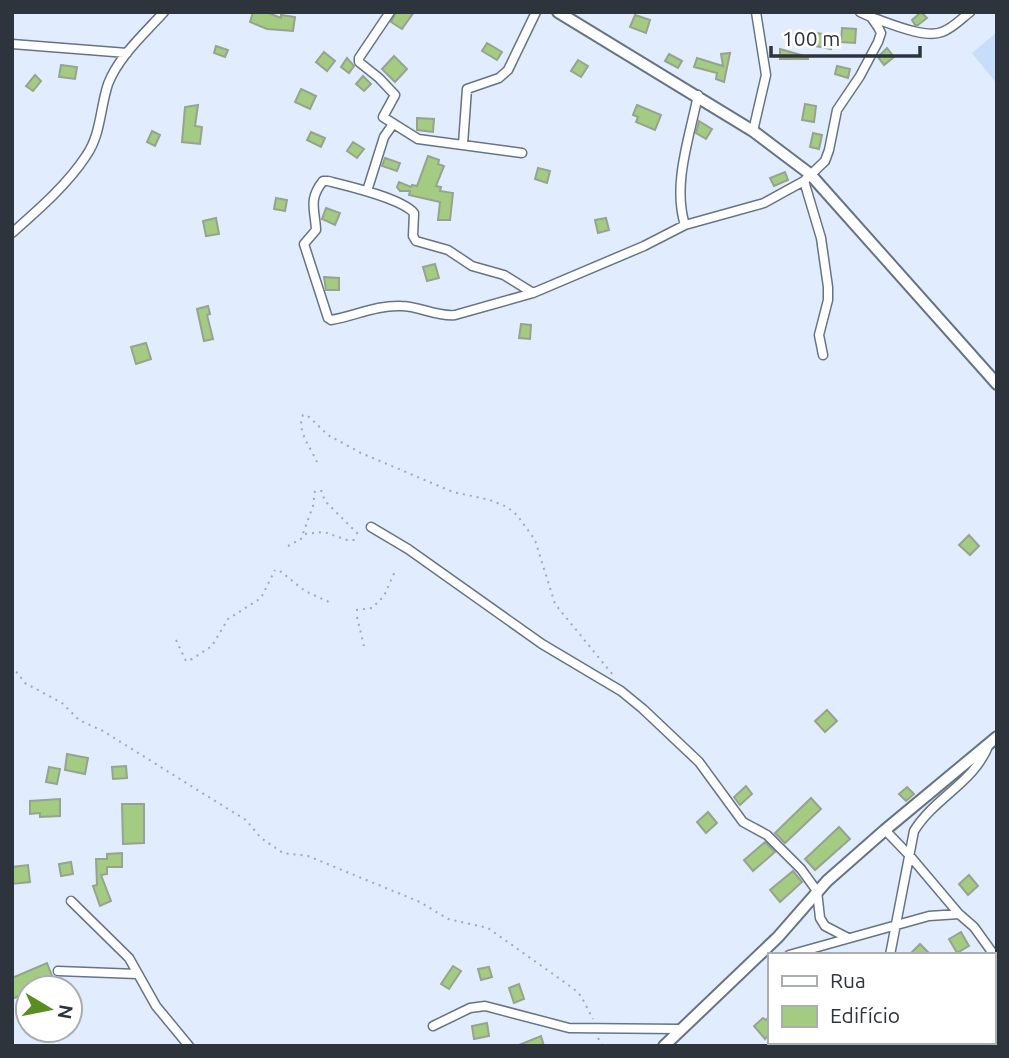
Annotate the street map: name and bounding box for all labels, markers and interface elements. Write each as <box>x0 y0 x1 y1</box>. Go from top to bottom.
scale bar <box>771 14 920 58</box>
text: 100 m <box>782 26 840 50</box>
legend <box>768 953 995 1044</box>
text: Rua <box>830 968 866 992</box>
north arrow <box>14 974 84 1044</box>
text: N <box>54 1003 78 1021</box>
text: Edifício <box>830 1003 900 1027</box>

